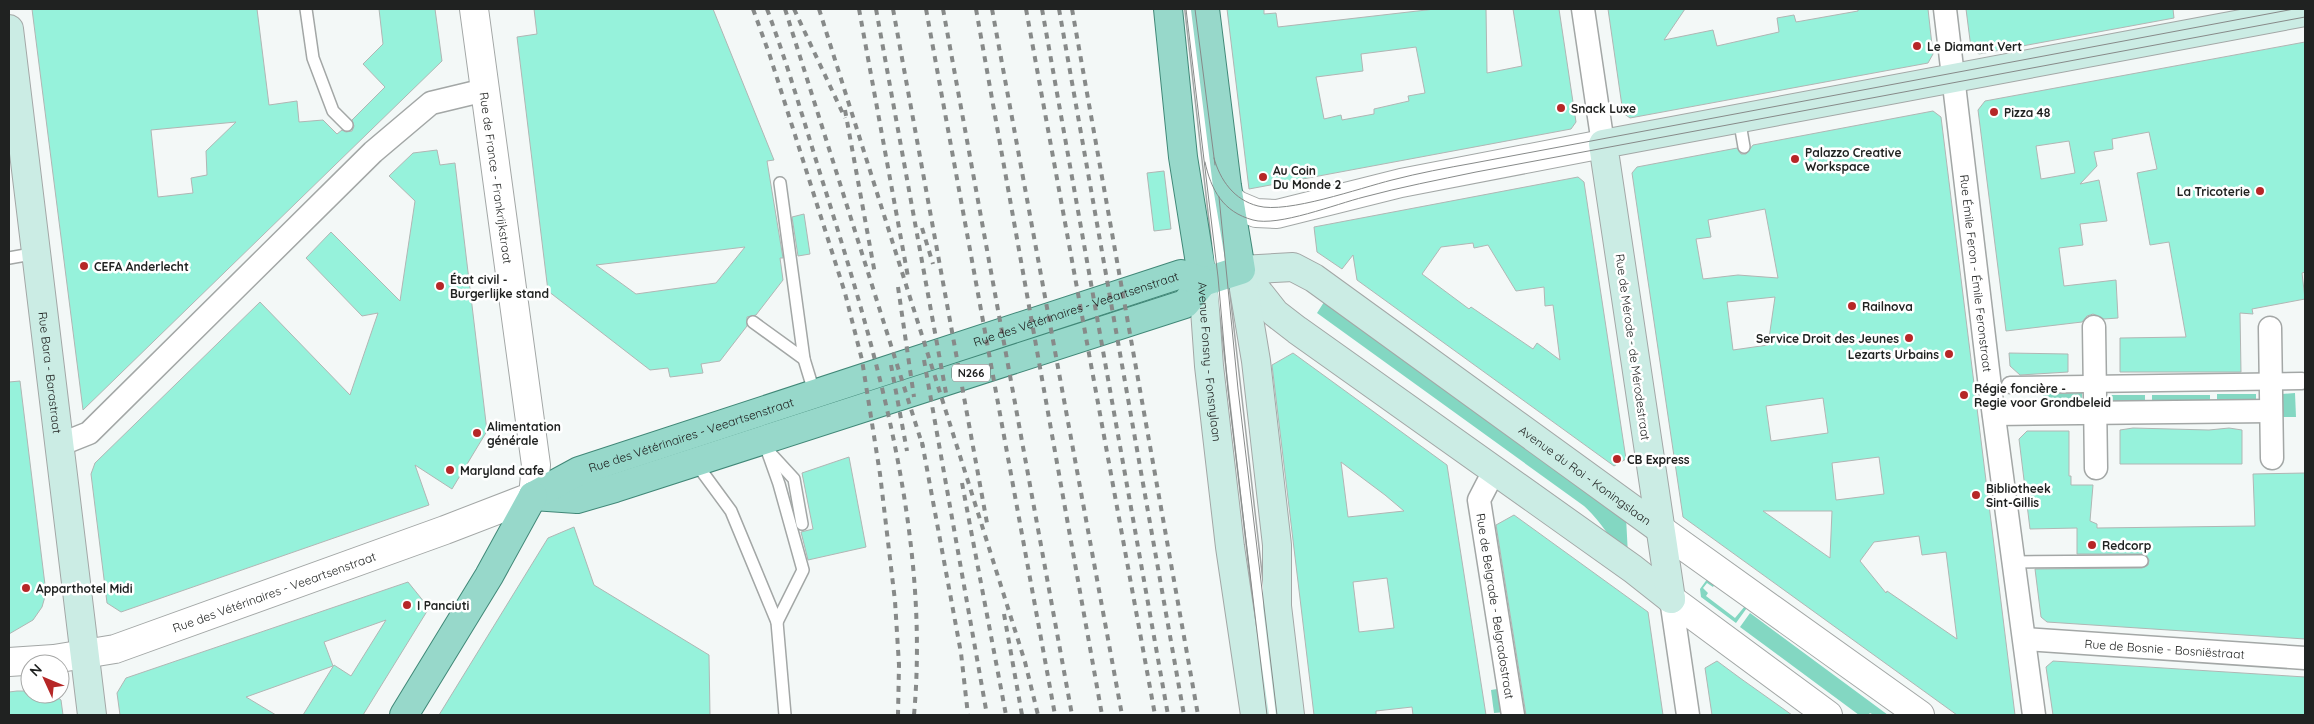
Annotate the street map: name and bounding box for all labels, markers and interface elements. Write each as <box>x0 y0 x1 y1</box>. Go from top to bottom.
place label: Le Diamant Vert <box>1927 39 2022 54</box>
marker: Le Diamant Vert <box>1911 40 1923 52</box>
street label: Rue de France - Frankrijkstraat <box>477 91 515 265</box>
place label: Snack Luxe <box>1571 101 1636 116</box>
marker: Snack Luxe <box>1555 102 1567 114</box>
place label: Pizza 48 <box>2004 105 2051 120</box>
marker: Pizza 48 <box>1988 106 2000 118</box>
place label: Palazzo Creative Workspace <box>1805 145 1901 174</box>
marker: Palazzo Creative Workspace <box>1789 153 1801 165</box>
place label: Au Coin Du Monde 2 <box>1273 163 1341 192</box>
marker: Au Coin Du Monde 2 <box>1257 171 1269 183</box>
street label: Rue Émile Feron - Émile Feronstraat <box>1957 173 1996 373</box>
place label: La Tricoterie <box>2177 184 2250 199</box>
marker: La Tricoterie <box>2254 185 2266 197</box>
street label: Rue de Mérode - de Mérodestraat <box>1612 253 1654 441</box>
place label: CEFA Anderlecht <box>94 259 189 274</box>
marker: CEFA Anderlecht <box>78 260 90 272</box>
street label: Rue des Vétérinaires - Veeartsenstraat <box>971 268 1180 349</box>
place label: État civil - Burgerlijke stand <box>450 272 549 301</box>
marker: État civil - Burgerlijke stand <box>434 280 446 292</box>
street label: Avenue Fonsny - Fonsnylaan <box>1196 281 1225 442</box>
place label: Railnova <box>1862 299 1913 314</box>
marker: Railnova <box>1846 300 1858 312</box>
street label: Rue Bara - Barastraat <box>36 311 65 434</box>
place label: Service Droit des Jeunes <box>1756 331 1899 346</box>
marker: Service Droit des Jeunes <box>1903 332 1915 344</box>
place label: Lezarts Urbains <box>1848 347 1939 362</box>
marker: Lezarts Urbains <box>1943 348 1955 360</box>
road number: N266 <box>952 364 990 382</box>
place label: Régie foncière - Regie voor Grondbeleid <box>1974 381 2111 410</box>
marker: Régie foncière - Regie voor Grondbeleid <box>1958 389 1970 401</box>
street label: Rue des Vétérinaires - Veeartsenstraat <box>586 394 795 475</box>
place label: Alimentation générale <box>487 419 561 448</box>
street label: Avenue du Roi - Koningslaan <box>1516 422 1654 528</box>
marker: Alimentation générale <box>471 427 483 439</box>
place label: CB Express <box>1627 452 1690 467</box>
marker: CB Express <box>1611 453 1623 465</box>
place label: Maryland cafe <box>460 463 544 478</box>
marker: Maryland cafe <box>444 464 456 476</box>
place label: Bibliotheek Sint-Gillis <box>1986 481 2051 510</box>
marker: Bibliotheek Sint-Gillis <box>1970 489 1982 501</box>
street label: Rue de Belgrade - Belgradostraat <box>1474 512 1518 700</box>
place label: Redcorp <box>2102 538 2152 553</box>
marker: Redcorp <box>2086 539 2098 551</box>
street label: Rue des Vétérinaires - Veeartsenstraat <box>170 548 378 635</box>
place label: Apparthotel Midi <box>36 581 133 596</box>
marker: Apparthotel Midi <box>20 582 32 594</box>
place label: I Panciuti <box>417 598 470 613</box>
marker: I Panciuti <box>401 599 413 611</box>
street label: Rue de Bosnie - Bosniëstraat <box>2084 636 2245 661</box>
north arrow <box>20 654 70 704</box>
text: N <box>26 660 46 680</box>

